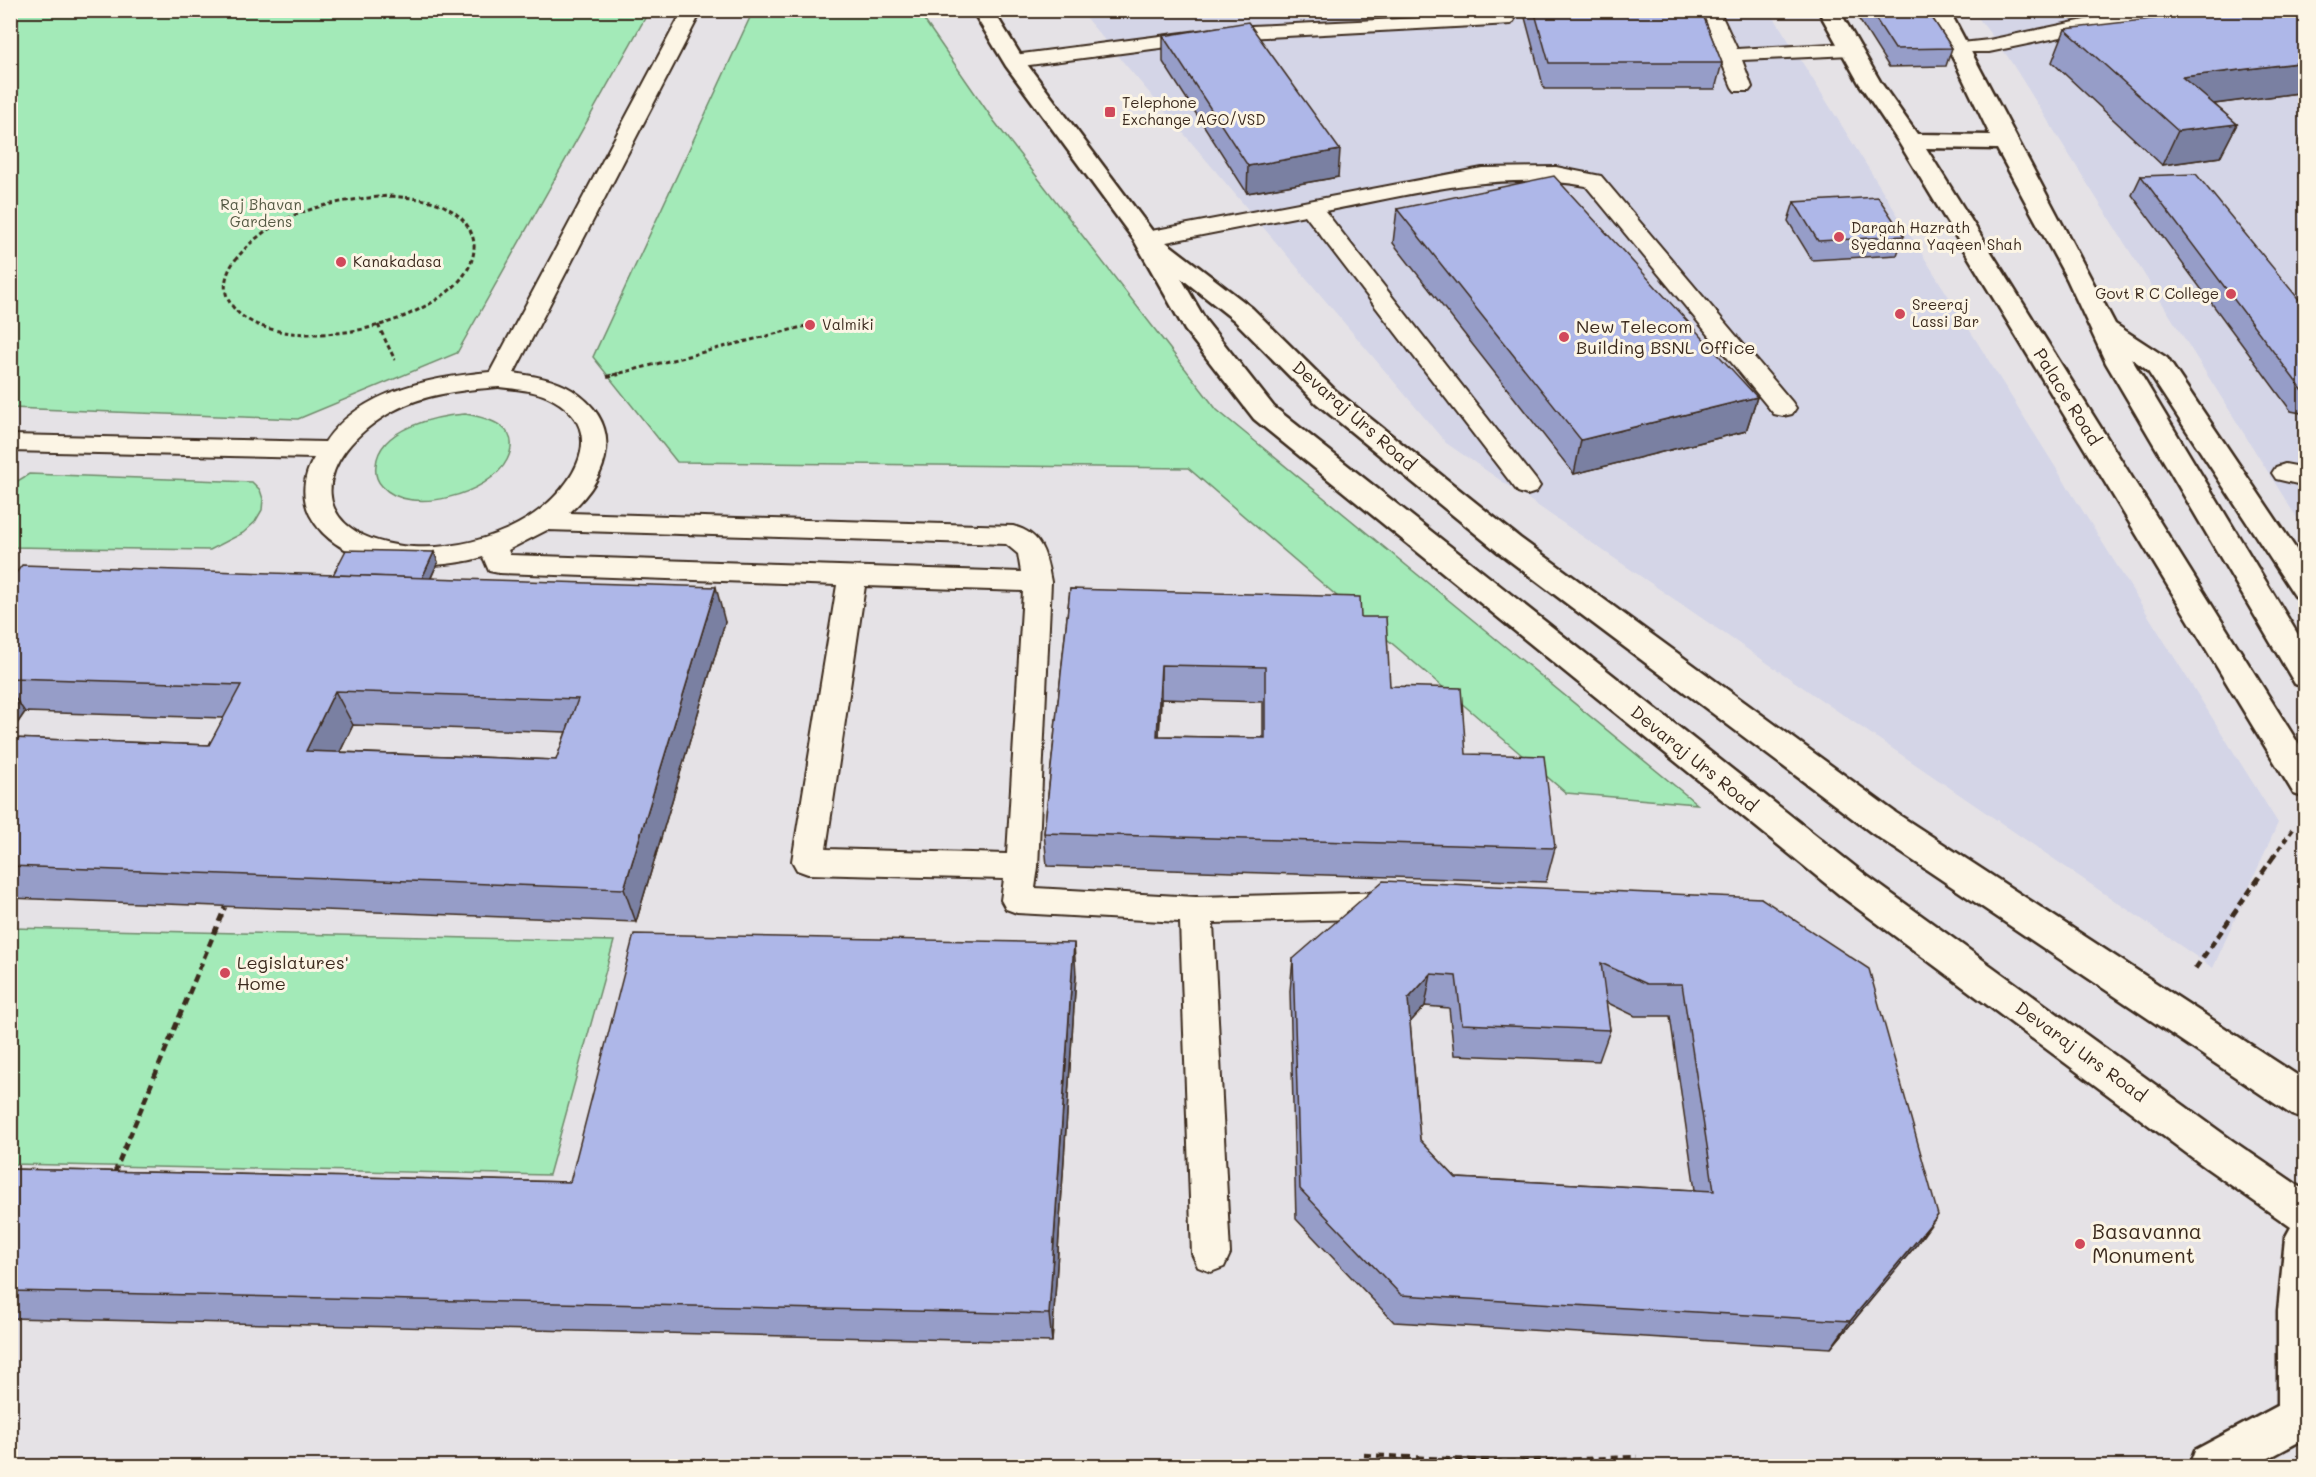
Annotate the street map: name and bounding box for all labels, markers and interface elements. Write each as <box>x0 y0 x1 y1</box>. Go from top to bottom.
place label: Telephone Exchange AGO/VSD <box>1122 92 1266 129</box>
marker: Telephone Exchange AGO/VSD <box>1103 105 1117 119</box>
park label: Raj Bhavan Gardens <box>220 194 302 231</box>
place label: Dargah Hazrath Syedanna Yaqeen Shah <box>1851 217 2021 254</box>
marker: Dargah Hazrath Syedanna Yaqeen Shah <box>1832 230 1846 244</box>
place label: Kanakadasa <box>353 251 442 271</box>
marker: Kanakadasa <box>334 255 348 269</box>
place label: Govt R C College <box>2095 283 2219 303</box>
marker: Govt R C College <box>2224 287 2238 301</box>
place label: Sreeraj Lassi Bar <box>1912 294 1979 331</box>
marker: Sreeraj Lassi Bar <box>1893 307 1907 321</box>
place label: Valmiki <box>822 314 874 334</box>
place label: New Telecom Building BSNL Office <box>1576 314 1755 359</box>
marker: Valmiki <box>803 318 817 332</box>
marker: New Telecom Building BSNL Office <box>1557 330 1571 344</box>
street label: Palace Road <box>2028 343 2107 450</box>
street label: Devaraj Urs Road <box>1288 355 1422 476</box>
street label: Devaraj Urs Road <box>1626 700 1763 817</box>
place label: Legislatures' Home <box>237 950 349 995</box>
marker: Legislatures' Home <box>218 966 232 980</box>
street label: Devaraj Urs Road <box>2011 995 2152 1107</box>
place label: Basavanna Monument <box>2092 1217 2202 1268</box>
marker: Basavanna Monument <box>2073 1237 2087 1251</box>

